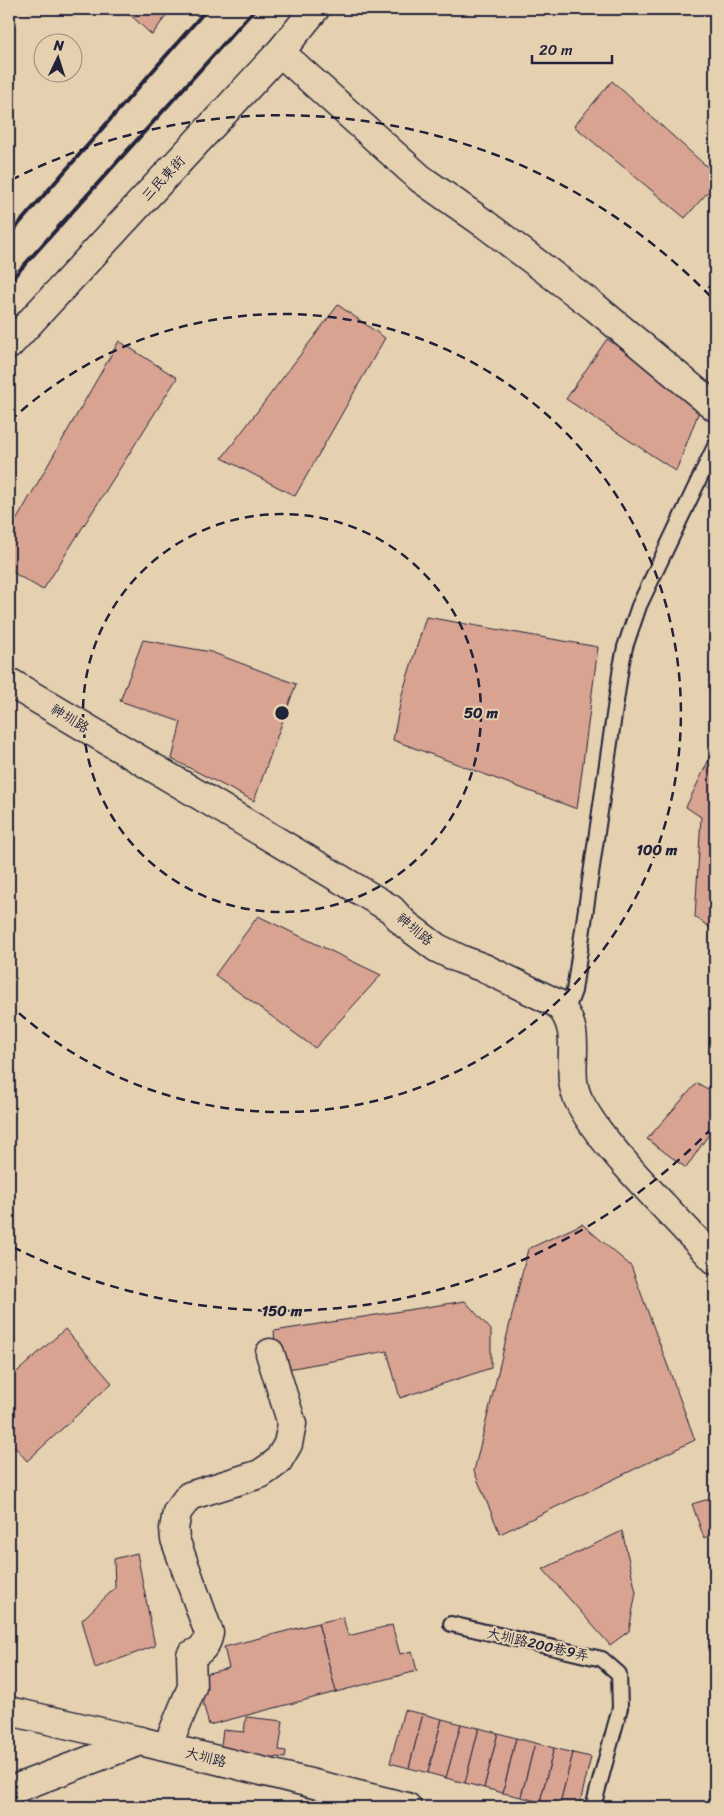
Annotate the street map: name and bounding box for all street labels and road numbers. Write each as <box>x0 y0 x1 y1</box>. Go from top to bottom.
street label: 三民東街 <box>135 149 192 207</box>
street label: 神圳路 <box>45 697 94 740</box>
street label: 神圳路 <box>391 906 439 952</box>
street label: 大圳路200巷9弄 <box>484 1621 592 1668</box>
street label: 大圳路 <box>182 1740 229 1775</box>

